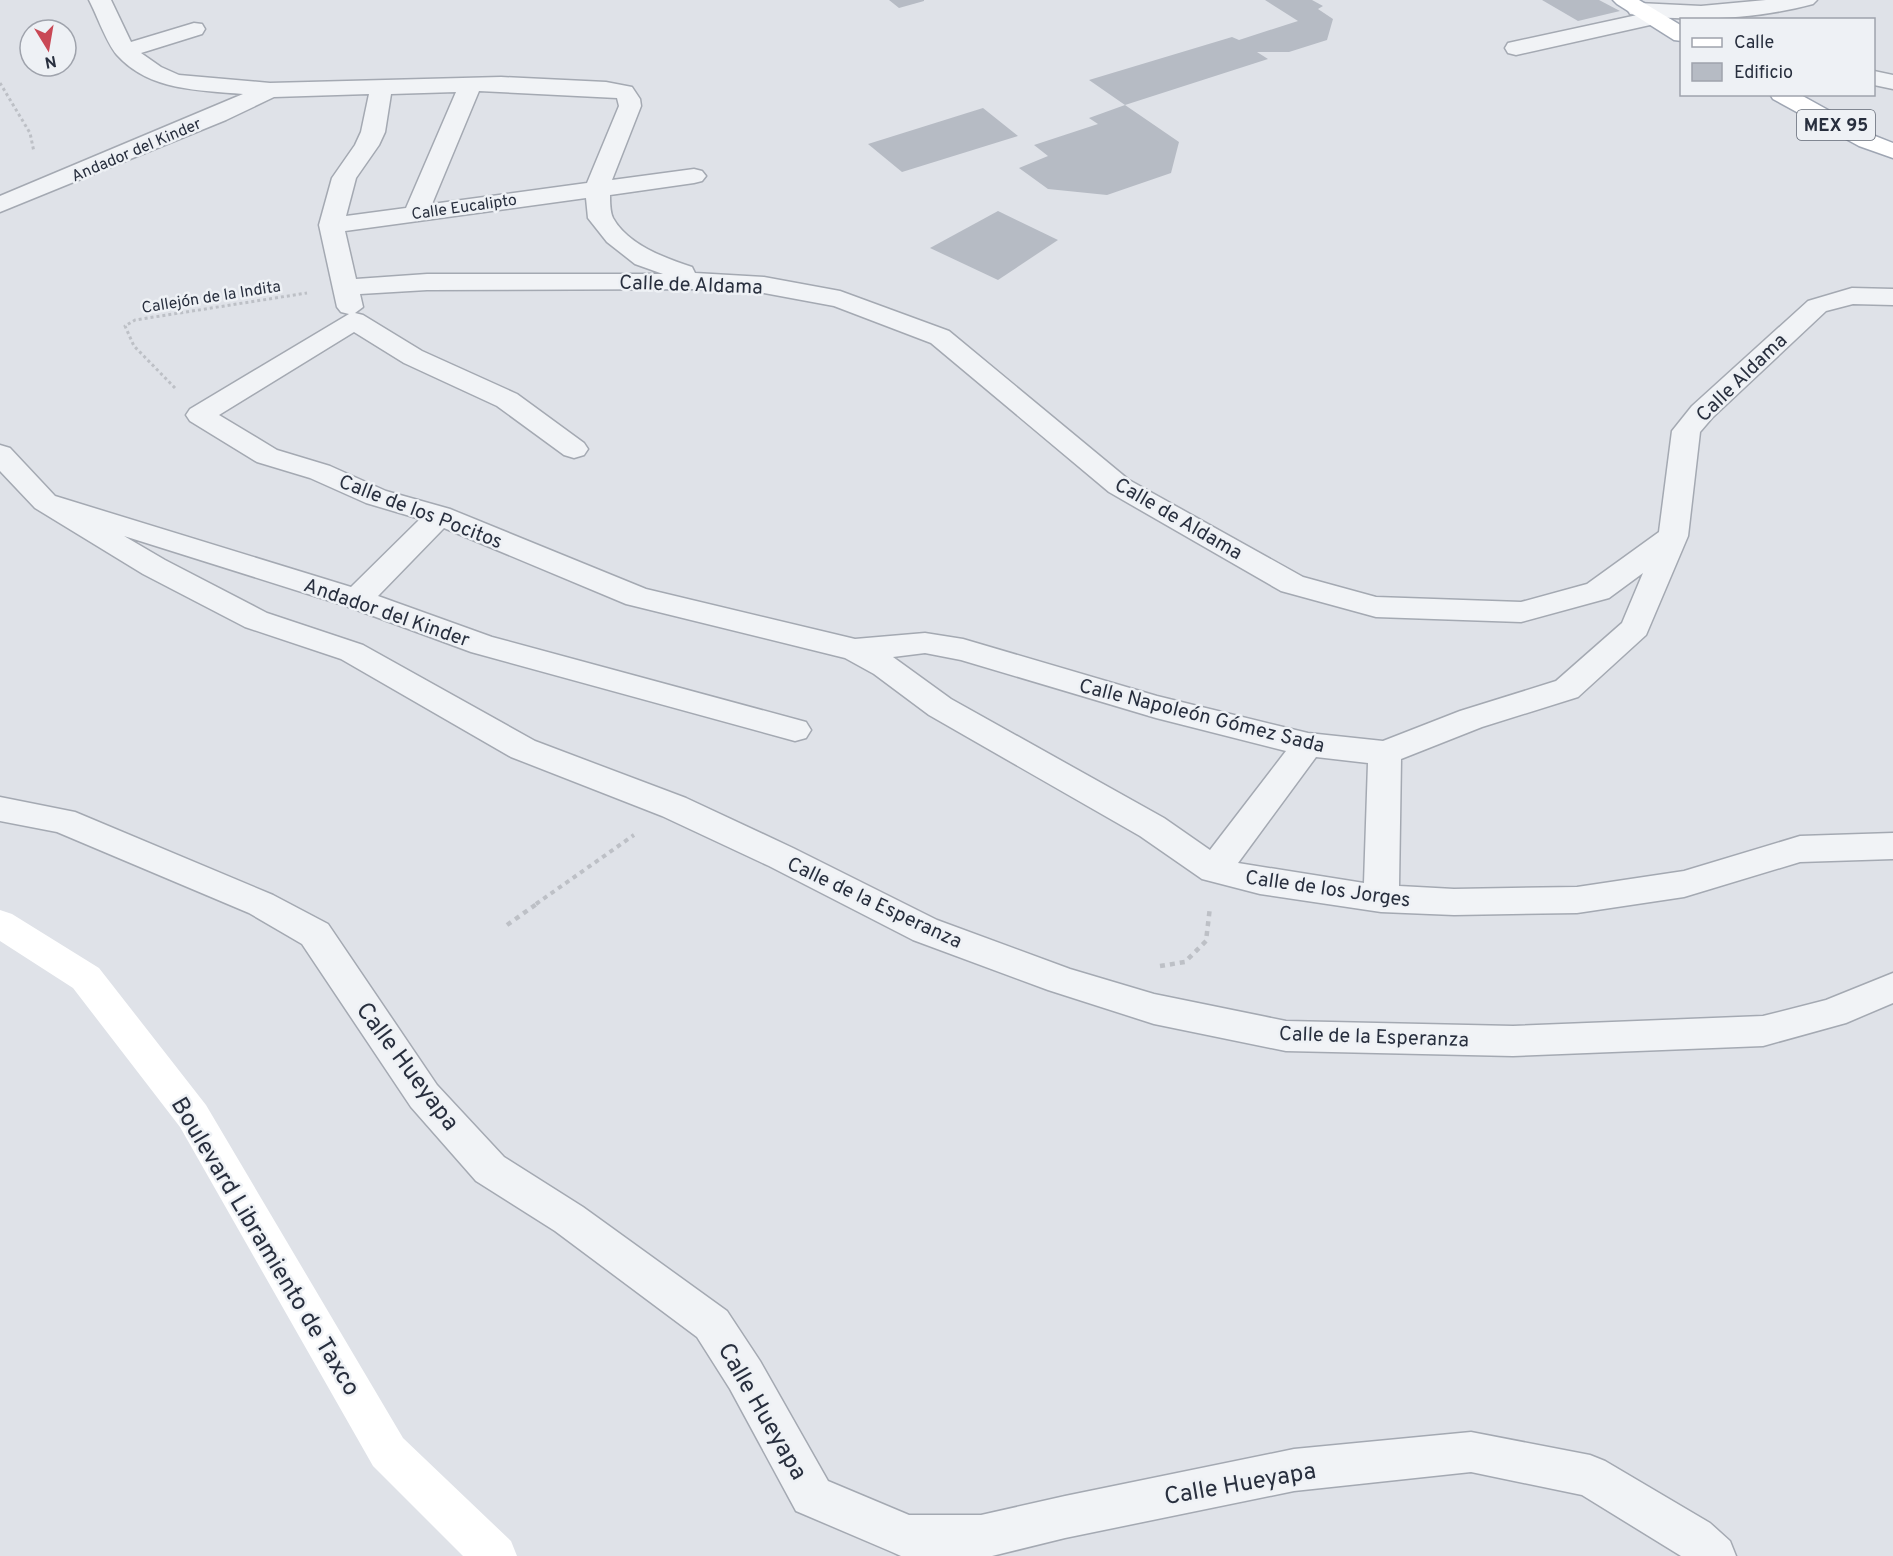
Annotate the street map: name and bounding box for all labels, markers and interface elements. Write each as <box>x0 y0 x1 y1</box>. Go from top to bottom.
north arrow <box>18 18 78 78</box>
legend <box>1680 18 1875 96</box>
text: Calle <box>1734 32 1774 55</box>
text: N <box>43 50 58 72</box>
text: Edificio <box>1734 62 1793 85</box>
road number: MEX 95 <box>1797 110 1875 140</box>
street label: Andador del Kinder <box>69 114 205 187</box>
street label: Calle Eucalipto <box>410 191 518 225</box>
street label: Calle de Aldama <box>619 270 763 301</box>
street label: Callejón de la Indita <box>140 277 282 319</box>
street label: Calle Aldama <box>1691 328 1794 428</box>
street label: Calle de los Pocitos <box>335 470 506 556</box>
street label: Calle de Aldama <box>1109 473 1247 567</box>
street label: Andador del Kinder <box>300 573 473 655</box>
street label: Calle Napoleón Gómez Sada <box>1076 674 1327 760</box>
street label: Calle de la Esperanza <box>782 852 966 956</box>
street label: Calle de los Jorges <box>1243 866 1412 914</box>
street label: Calle Hueyapa <box>348 997 465 1138</box>
street label: Calle de la Esperanza <box>1278 1022 1469 1054</box>
street label: Boulevard Libramiento de Taxco <box>163 1092 366 1402</box>
street label: Calle Hueyapa <box>710 1338 813 1486</box>
street label: Calle Hueyapa <box>1162 1457 1319 1513</box>

